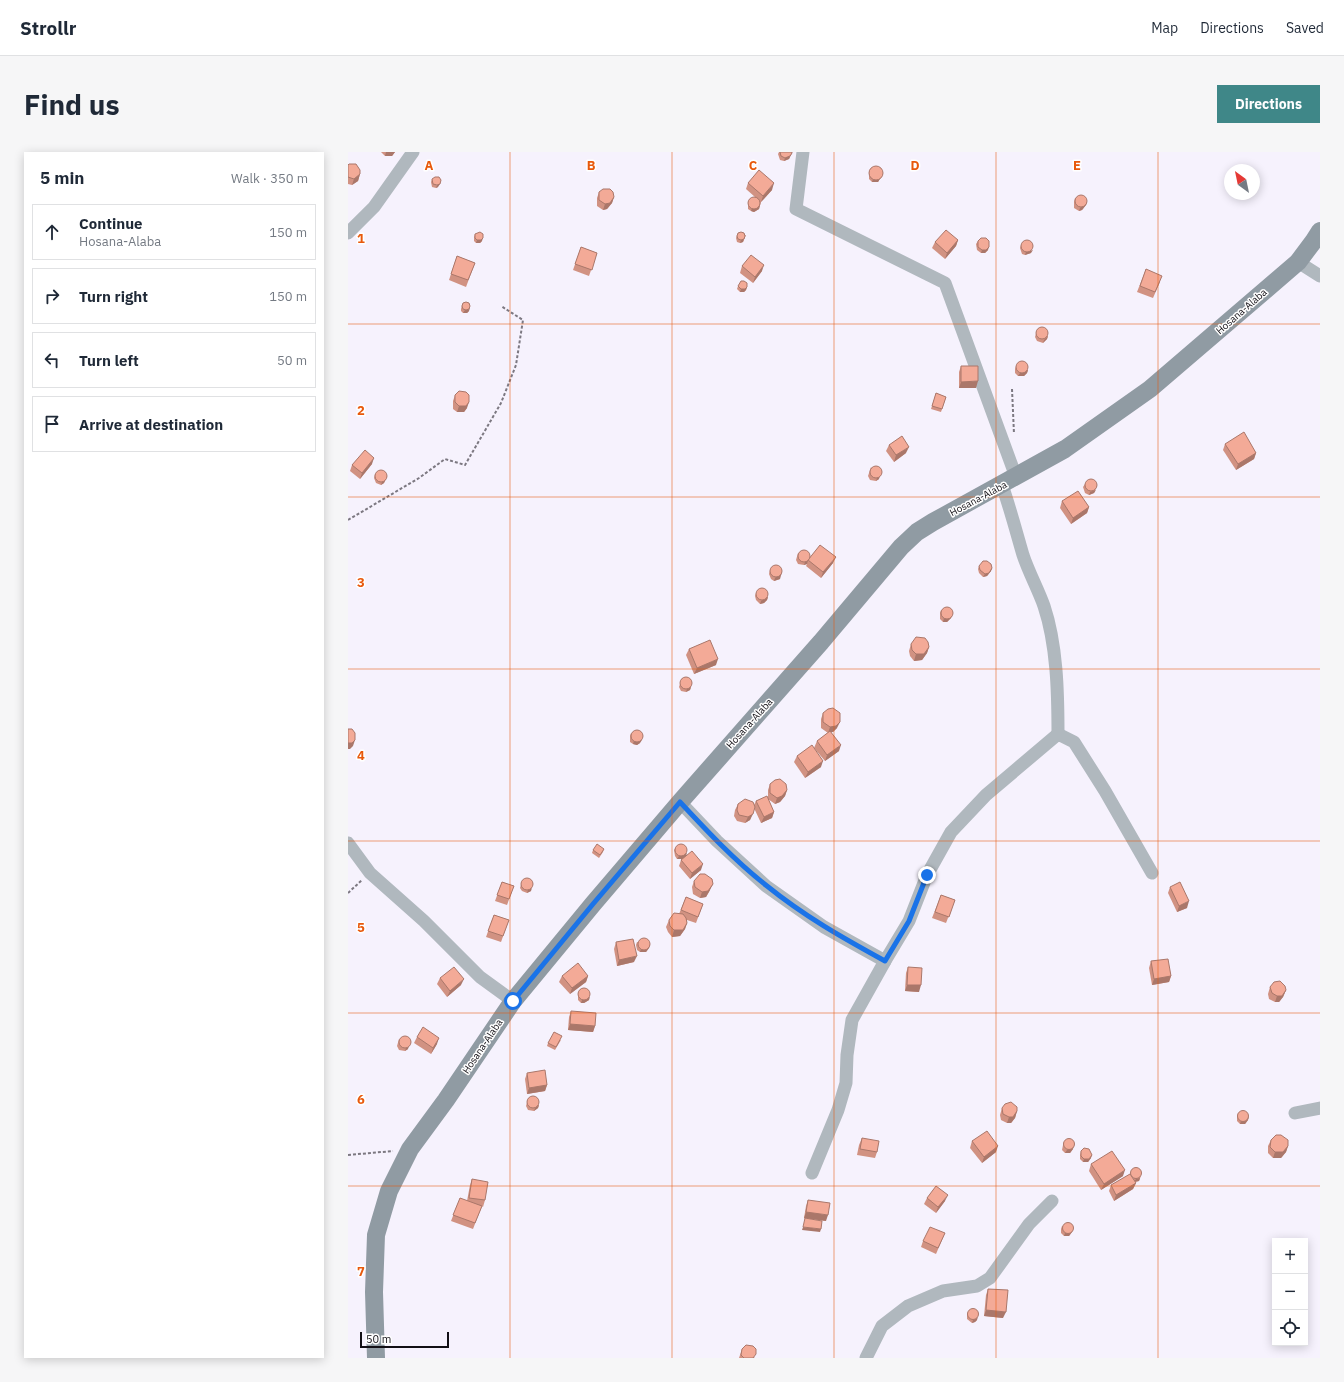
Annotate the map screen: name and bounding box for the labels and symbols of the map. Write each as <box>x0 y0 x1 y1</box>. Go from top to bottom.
text: A <box>425 157 434 174</box>
text: B <box>587 157 596 174</box>
text: C <box>749 157 758 174</box>
text: D <box>910 157 920 174</box>
text: E <box>1073 157 1081 174</box>
north arrow <box>1224 164 1260 200</box>
text: 1 <box>357 230 365 247</box>
street label: Hosana-Alaba <box>1213 285 1270 337</box>
text: 2 <box>357 402 365 419</box>
street label: Hosana-Alaba <box>947 478 1010 519</box>
text: 3 <box>357 574 365 591</box>
street label: Hosana-Alaba <box>723 695 776 751</box>
text: 4 <box>357 747 365 764</box>
route end <box>918 866 936 884</box>
text: 5 <box>357 919 365 936</box>
route start <box>504 992 522 1010</box>
street label: Hosana-Alaba <box>459 1016 506 1076</box>
text: 6 <box>357 1091 365 1108</box>
text: 7 <box>357 1263 365 1280</box>
scale bar <box>360 1330 449 1349</box>

